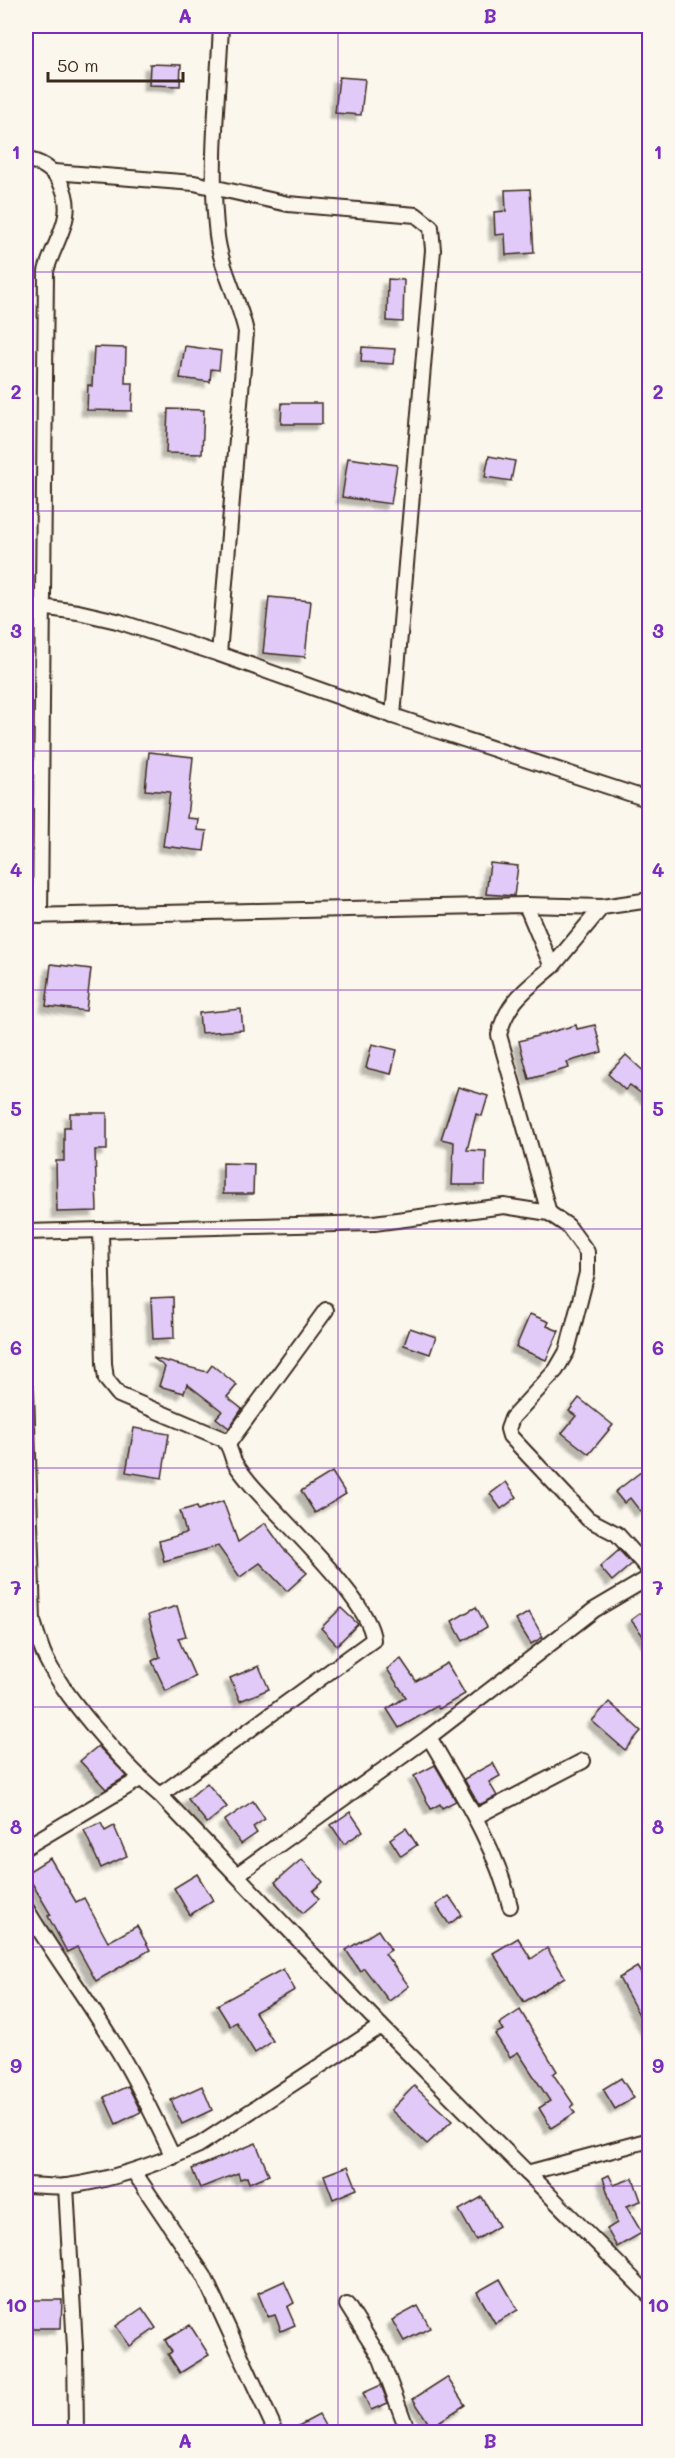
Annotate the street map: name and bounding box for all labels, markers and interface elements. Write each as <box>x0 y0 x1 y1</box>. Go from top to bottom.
text: A <box>178 2 192 28</box>
text: B <box>483 2 497 28</box>
scale bar <box>48 45 183 83</box>
text: 50 m <box>57 53 99 77</box>
text: 1 <box>12 138 20 164</box>
text: 1 <box>654 138 662 164</box>
text: 2 <box>10 378 22 404</box>
text: 2 <box>652 378 664 404</box>
text: 3 <box>10 617 22 643</box>
text: 3 <box>652 617 664 643</box>
text: 4 <box>10 856 23 882</box>
text: 4 <box>652 856 665 882</box>
text: 5 <box>10 1095 22 1121</box>
text: 5 <box>652 1095 664 1121</box>
text: 6 <box>10 1334 22 1360</box>
text: 6 <box>652 1334 664 1360</box>
text: 7 <box>10 1574 22 1600</box>
text: 7 <box>652 1574 664 1600</box>
text: 8 <box>10 1813 22 1839</box>
text: 8 <box>652 1813 664 1839</box>
text: 9 <box>10 2052 22 2078</box>
text: 9 <box>652 2052 664 2078</box>
text: 10 <box>5 2291 27 2317</box>
text: 10 <box>647 2291 669 2317</box>
text: A <box>178 2427 192 2453</box>
text: B <box>483 2427 497 2453</box>

